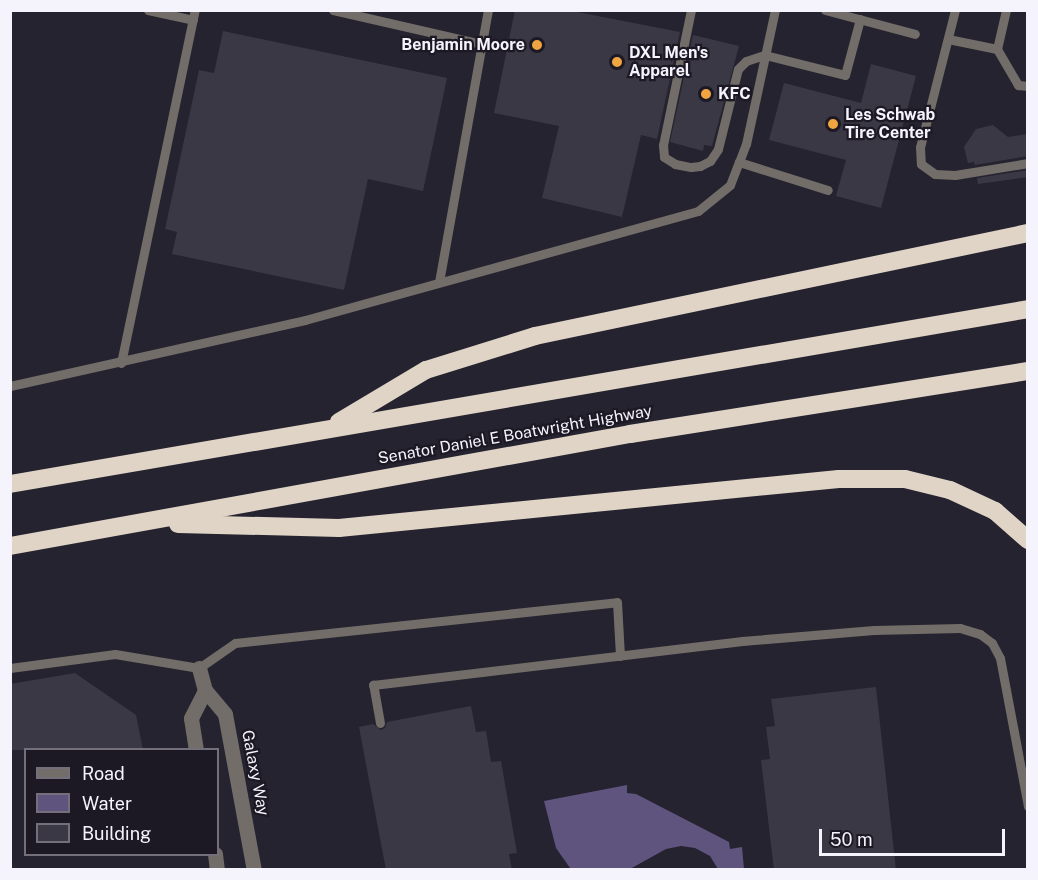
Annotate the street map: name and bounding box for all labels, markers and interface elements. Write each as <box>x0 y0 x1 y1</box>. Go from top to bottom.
place label: Benjamin Moore <box>401 35 525 55</box>
marker: Benjamin Moore <box>530 38 544 52</box>
place label: DXL Men's Apparel <box>629 43 708 81</box>
marker: DXL Men's Apparel <box>610 55 624 69</box>
place label: KFC <box>718 84 751 104</box>
marker: KFC <box>699 87 713 101</box>
place label: Les Schwab Tire Center <box>845 105 935 143</box>
marker: Les Schwab Tire Center <box>826 117 840 131</box>
street label: Senator Daniel E Boatwright Highway <box>376 401 654 469</box>
street label: Galaxy Way <box>237 728 273 818</box>
legend <box>24 748 219 856</box>
text: Road <box>82 763 125 784</box>
text: Water <box>82 793 132 814</box>
scale bar <box>822 817 1008 855</box>
text: Building <box>82 823 151 844</box>
text: 50 m <box>830 829 873 850</box>

